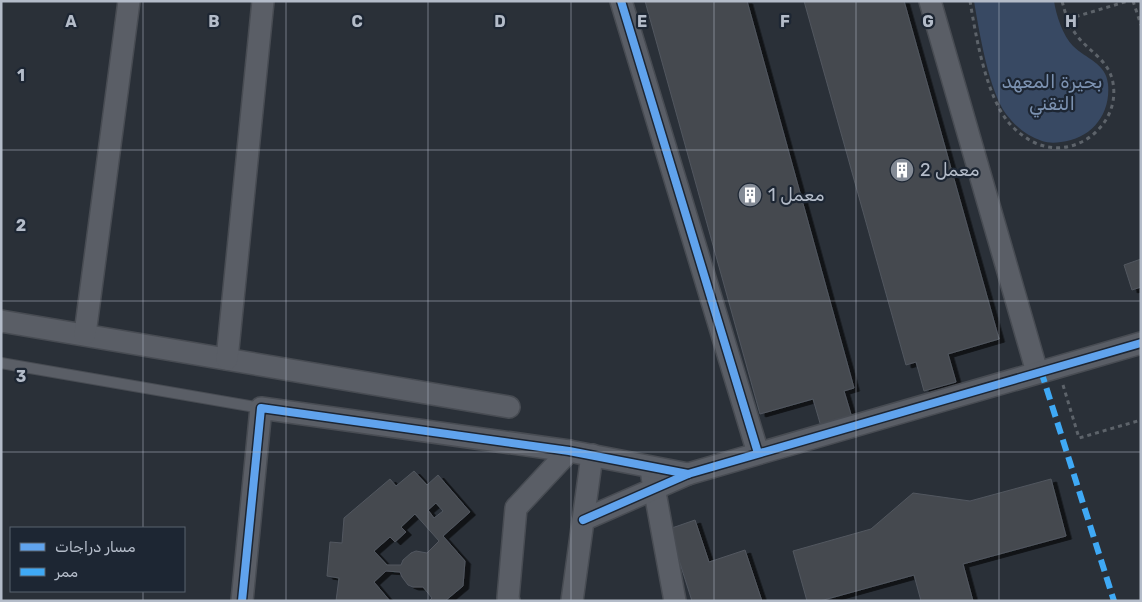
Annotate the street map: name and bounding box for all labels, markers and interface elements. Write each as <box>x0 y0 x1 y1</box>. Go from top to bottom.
text: A <box>65 12 77 31</box>
text: B <box>208 12 220 31</box>
text: C <box>351 12 363 31</box>
text: D <box>494 12 506 31</box>
text: E <box>637 12 647 31</box>
text: F <box>780 12 790 31</box>
text: G <box>922 12 934 31</box>
text: H <box>1065 12 1077 31</box>
text: 1 <box>17 66 25 85</box>
water label: بحيرة المعهد التقني <box>1001 70 1103 118</box>
building icon: معمل 2 <box>889 157 915 183</box>
place label: معمل 2 <box>920 159 979 181</box>
building icon: معمل 1 <box>737 182 763 208</box>
place label: معمل 1 <box>768 184 825 206</box>
text: 2 <box>16 216 26 235</box>
text: 3 <box>16 367 26 386</box>
legend <box>10 527 185 592</box>
text: مسار دراجات <box>55 538 136 556</box>
text: ممر <box>54 563 78 581</box>

